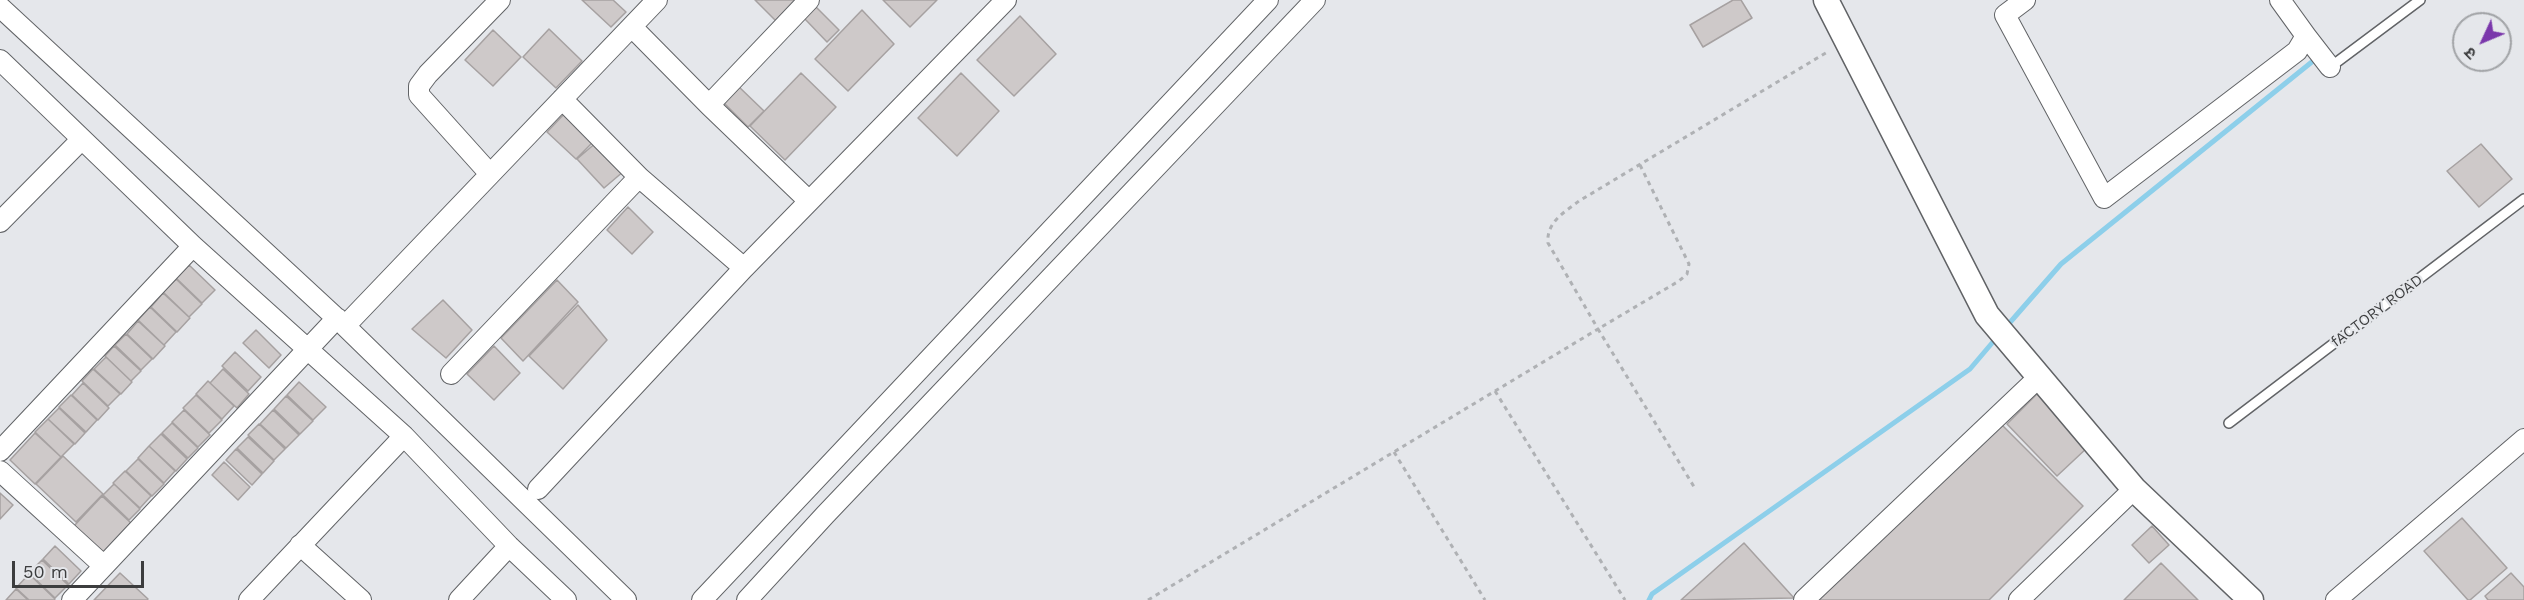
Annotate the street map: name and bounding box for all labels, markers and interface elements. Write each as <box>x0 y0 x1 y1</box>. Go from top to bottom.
north arrow <box>2452 12 2512 72</box>
text: उ <box>2460 43 2480 63</box>
street label: fACTORY ROAD <box>2328 271 2426 351</box>
scale bar <box>15 549 147 587</box>
text: 50 m <box>23 561 68 582</box>

